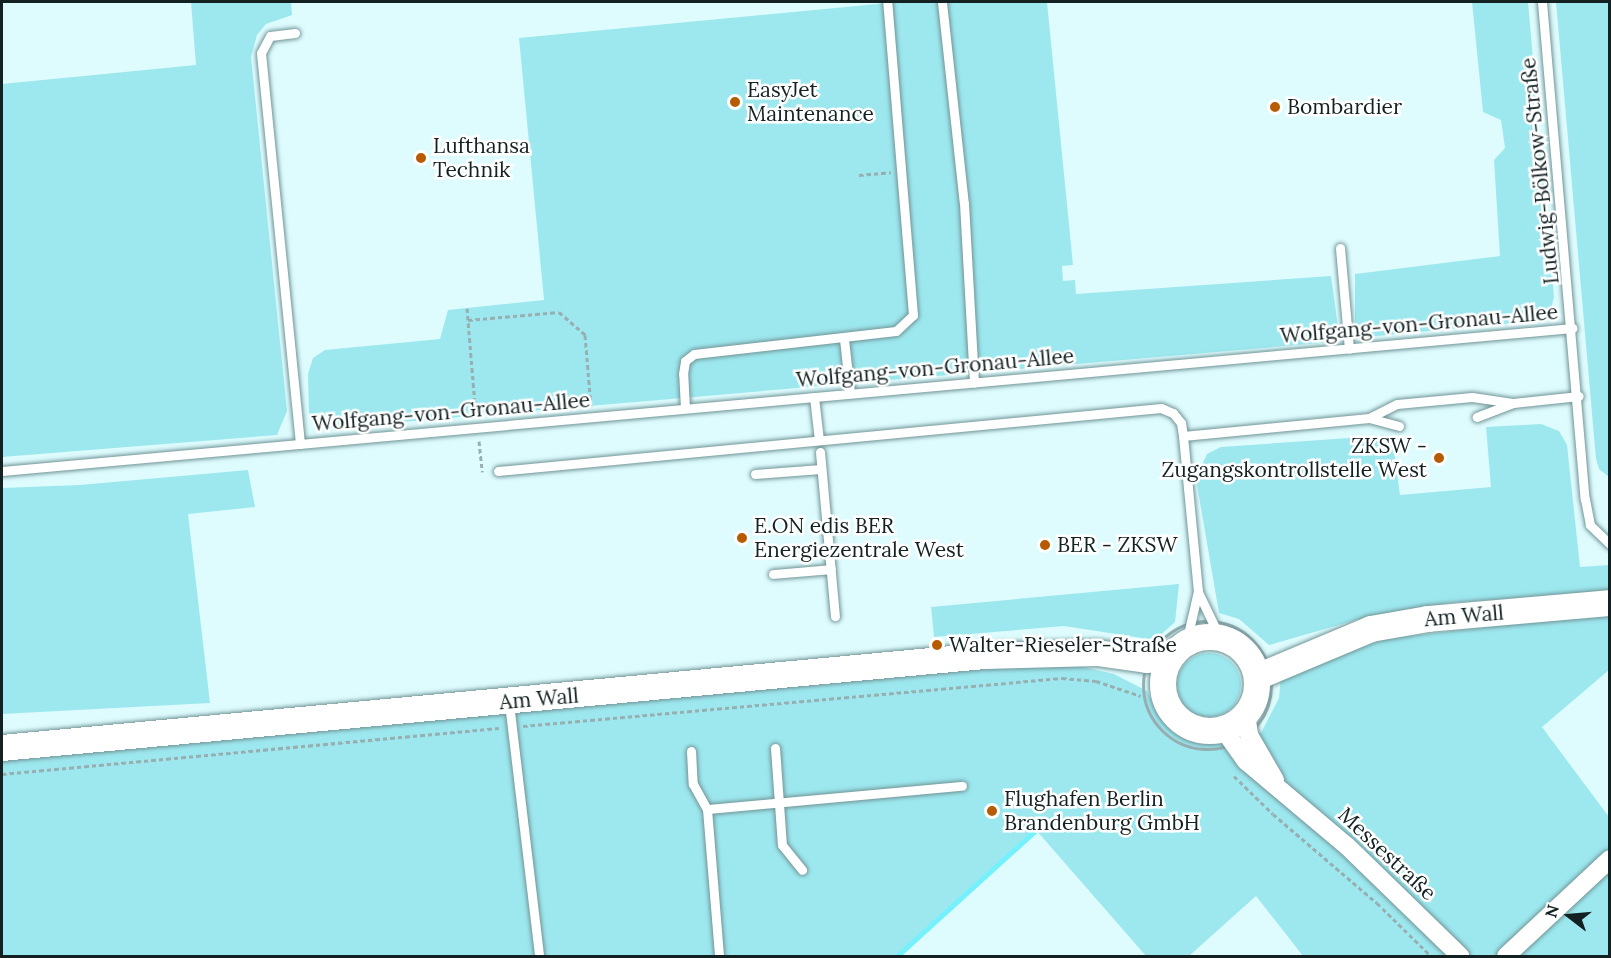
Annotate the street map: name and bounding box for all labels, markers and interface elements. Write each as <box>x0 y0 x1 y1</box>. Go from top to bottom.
street label: Ludwig-Bölkow-Straße <box>1516 57 1564 285</box>
place label: EasyJet Maintenance <box>747 77 874 127</box>
place label: Bombardier <box>1287 94 1402 120</box>
marker: EasyJet Maintenance <box>728 95 742 109</box>
marker: Bombardier <box>1268 100 1282 114</box>
place label: Lufthansa Technik <box>433 133 530 183</box>
marker: Lufthansa Technik <box>414 151 428 165</box>
street label: Wolfgang-von-Gronau-Allee <box>1279 299 1559 349</box>
street label: Wolfgang-von-Gronau-Allee <box>795 343 1075 393</box>
street label: Wolfgang-von-Gronau-Allee <box>311 387 591 437</box>
place label: ZKSW - Zugangskontrollstelle West <box>1161 433 1427 483</box>
marker: ZKSW - Zugangskontrollstelle West <box>1432 451 1446 465</box>
place label: E.ON edis BER Energiezentrale West <box>754 513 964 563</box>
marker: E.ON edis BER Energiezentrale West <box>735 531 749 545</box>
place label: BER - ZKSW <box>1057 532 1177 558</box>
marker: BER - ZKSW <box>1038 538 1052 552</box>
street label: Am Wall <box>1423 600 1505 632</box>
place label: Walter-Rieseler-Straße <box>949 632 1177 658</box>
marker: Walter-Rieseler-Straße <box>930 638 944 652</box>
street label: Am Wall <box>498 683 580 715</box>
place label: Flughafen Berlin Brandenburg GmbH <box>1004 786 1200 836</box>
street label: Messestraße <box>1333 802 1441 906</box>
marker: Flughafen Berlin Brandenburg GmbH <box>985 804 999 818</box>
north arrow <box>1539 886 1599 946</box>
text: N <box>1540 902 1563 920</box>

